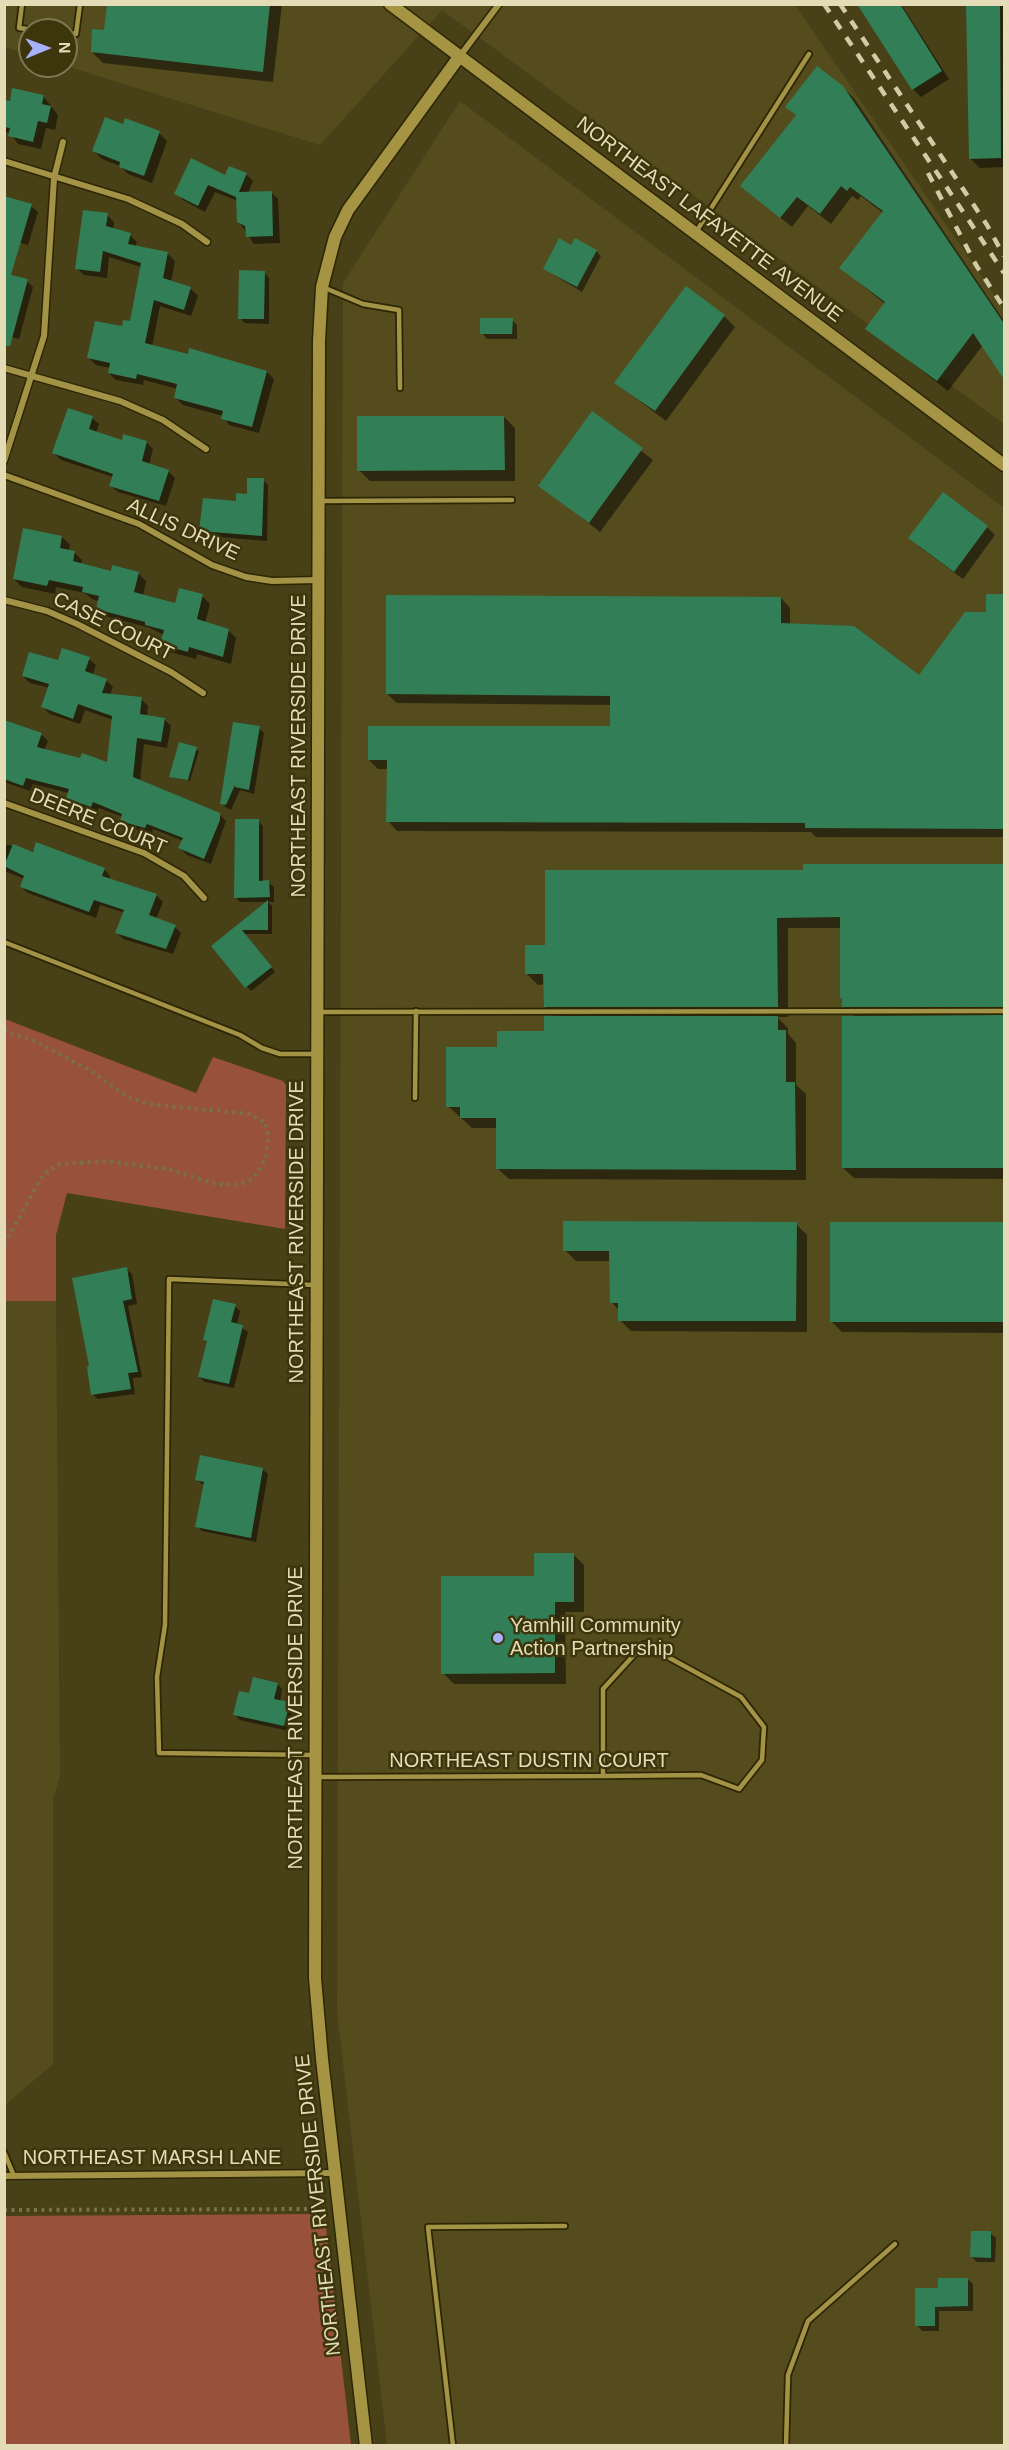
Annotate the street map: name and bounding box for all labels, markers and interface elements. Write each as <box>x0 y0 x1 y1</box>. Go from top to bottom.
north arrow <box>18 18 78 78</box>
text: N <box>56 42 73 54</box>
street label: NORTHEAST LAFAYETTE AVENUE <box>571 112 847 328</box>
street label: ALLIS DRIVE <box>123 494 243 566</box>
street label: CASE COURT <box>49 588 177 666</box>
street label: NORTHEAST RIVERSIDE DRIVE <box>287 594 311 898</box>
street label: DEERE COURT <box>26 784 170 860</box>
street label: NORTHEAST RIVERSIDE DRIVE <box>285 1080 309 1384</box>
street label: NORTHEAST RIVERSIDE DRIVE <box>284 1566 308 1870</box>
place label: Yamhill Community Action Partnership <box>510 1614 681 1661</box>
marker: Yamhill Community Action Partnership <box>491 1631 505 1645</box>
street label: NORTHEAST DUSTIN COURT <box>389 1749 669 1773</box>
street label: NORTHEAST RIVERSIDE DRIVE <box>291 2053 347 2357</box>
street label: NORTHEAST MARSH LANE <box>23 2146 281 2170</box>

